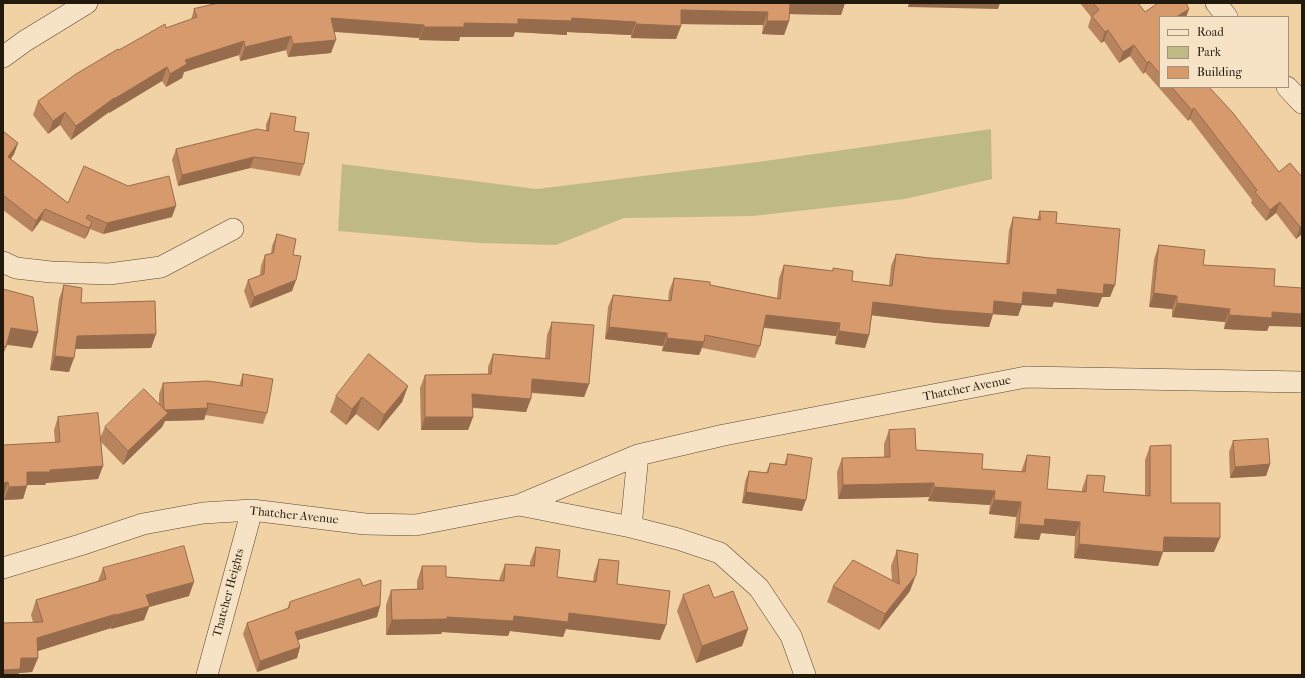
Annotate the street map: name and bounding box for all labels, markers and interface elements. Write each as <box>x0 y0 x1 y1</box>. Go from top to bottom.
legend <box>1159 16 1289 88</box>
text: Road <box>1197 25 1224 39</box>
text: Park <box>1197 45 1221 59</box>
text: Building <box>1197 65 1242 79</box>
street label: Thatcher Avenue <box>922 373 1012 405</box>
street label: Thatcher Avenue <box>249 504 339 528</box>
street label: Thatcher Heights <box>210 547 248 639</box>

